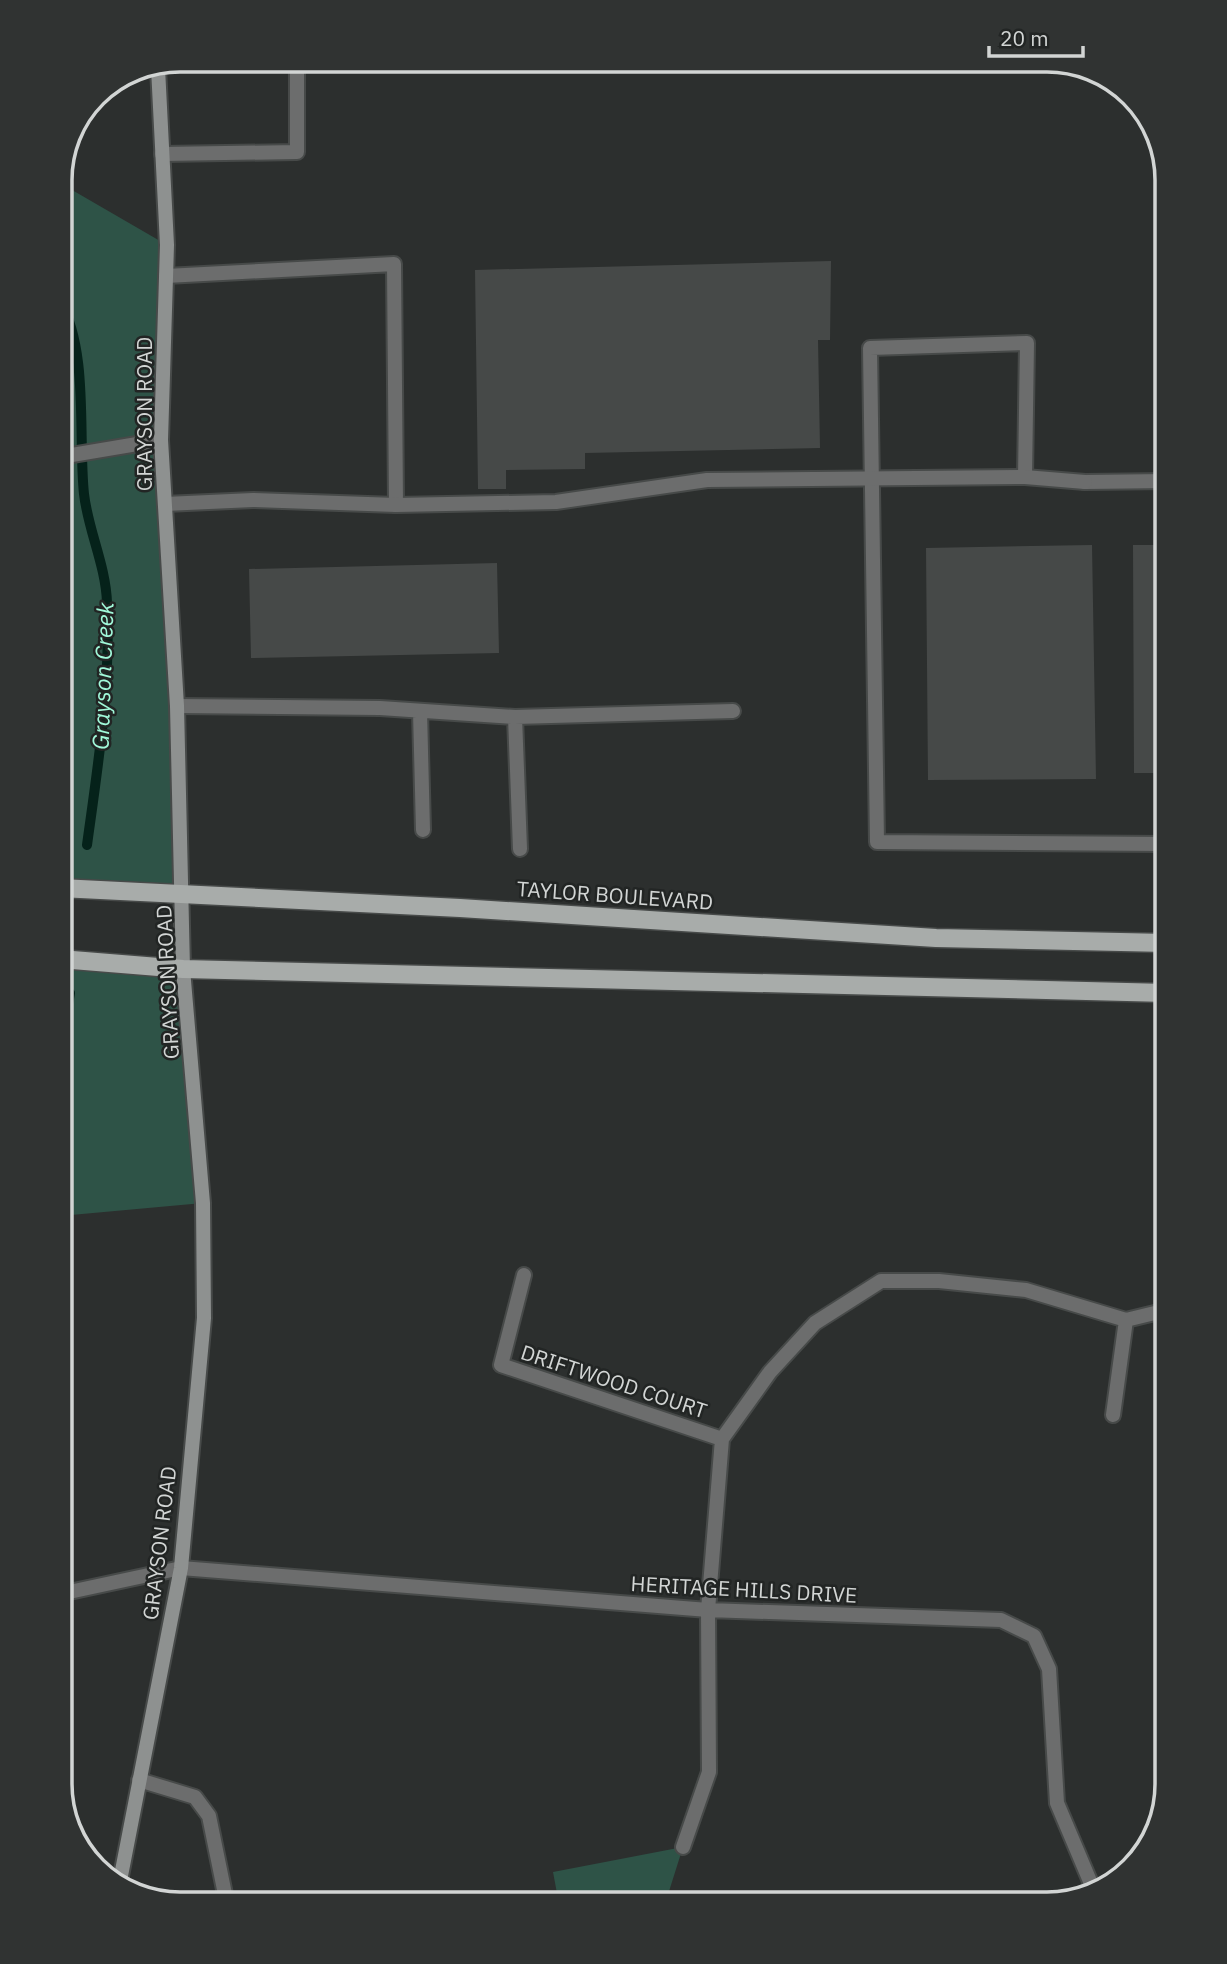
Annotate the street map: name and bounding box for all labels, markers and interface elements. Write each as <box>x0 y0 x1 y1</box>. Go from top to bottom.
scale bar <box>989 14 1084 58</box>
text: 20 m <box>1000 24 1049 52</box>
street label: GRAYSON ROAD <box>130 337 158 491</box>
water label: Grayson Creek <box>84 601 120 750</box>
street label: TAYLOR BOULEVARD <box>516 874 714 916</box>
street label: GRAYSON ROAD <box>149 904 185 1060</box>
street label: DRIFTWOOD COURT <box>517 1338 711 1424</box>
street label: GRAYSON ROAD <box>136 1465 182 1621</box>
street label: HERITAGE HILLS DRIVE <box>630 1569 858 1609</box>

